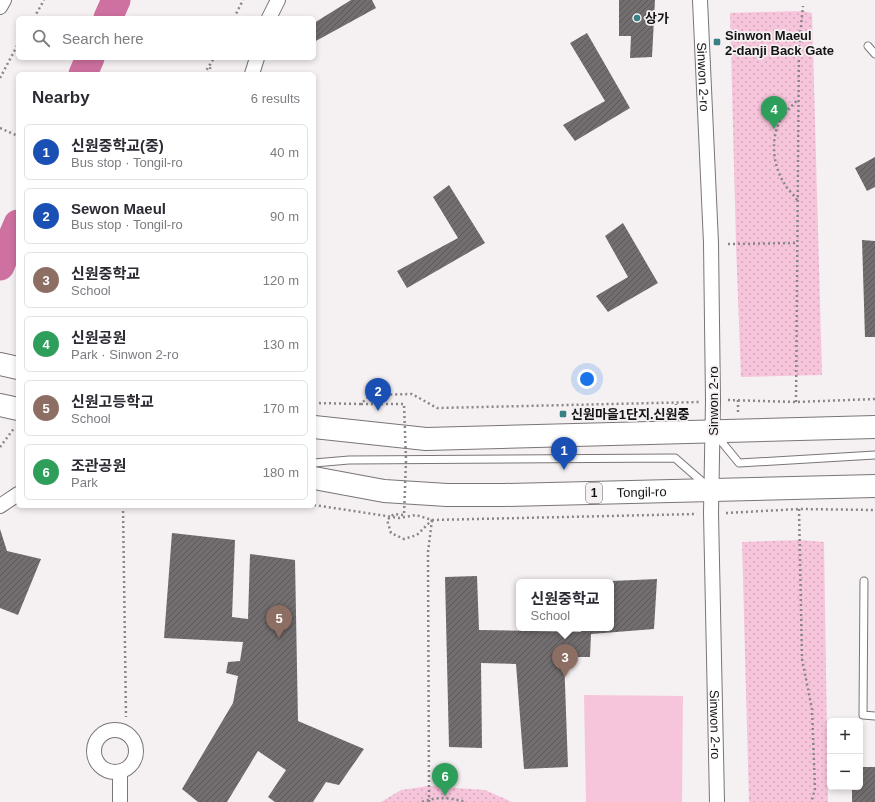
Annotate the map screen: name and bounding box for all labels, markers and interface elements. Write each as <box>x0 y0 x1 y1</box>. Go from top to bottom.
place label: 상가 <box>645 11 669 26</box>
marker: 상가 <box>632 13 642 23</box>
search box <box>16 16 316 60</box>
icon: search <box>30 27 52 49</box>
place label: Sinwon Maeul 2-danji Back Gate <box>725 28 834 58</box>
text: Search here <box>62 30 144 47</box>
marker: Sinwon Maeul 2-danji Back Gate <box>712 37 722 47</box>
street label: Sinwon 2-ro <box>694 42 712 112</box>
text: Nearby <box>32 88 90 107</box>
text: 6 results <box>251 91 300 106</box>
pin: 4 <box>761 96 787 129</box>
text: 신원중학교(중) <box>71 137 164 154</box>
text: 1 <box>42 145 50 160</box>
text: 40 m <box>270 145 299 160</box>
text: Bus stop · Tongil-ro <box>71 155 183 170</box>
text: Sewon Maeul <box>71 200 166 217</box>
text: 2 <box>42 209 50 224</box>
text: 90 m <box>270 209 299 224</box>
text: Bus stop · Tongil-ro <box>71 217 183 232</box>
text: 신원중학교 <box>71 265 140 282</box>
text: 3 <box>42 273 50 288</box>
text: 120 m <box>263 273 299 288</box>
text: School <box>71 283 111 298</box>
text: 신원공원 <box>71 329 126 346</box>
text: 4 <box>42 337 50 352</box>
text: 130 m <box>263 337 299 352</box>
text: Park · Sinwon 2-ro <box>71 347 179 362</box>
street label: Sinwon 2-ro <box>706 366 721 436</box>
your location <box>577 369 597 389</box>
pin: 2 <box>365 378 391 411</box>
text: 신원고등학교 <box>71 393 154 410</box>
text: 5 <box>42 401 50 416</box>
text: 170 m <box>263 401 299 416</box>
place label: 신원마을1단지.신원중 <box>571 407 690 422</box>
marker: 신원마을1단지.신원중 <box>558 409 568 419</box>
text: School <box>71 411 111 426</box>
pin: 1 <box>551 437 577 470</box>
text: 조관공원 <box>71 457 126 474</box>
text: 6 <box>42 465 50 480</box>
text: 180 m <box>263 465 299 480</box>
text: Park <box>71 475 98 490</box>
road number: 1 <box>586 483 602 503</box>
street label: Tongil-ro <box>617 484 667 500</box>
popup <box>516 579 614 631</box>
text: 신원중학교 <box>530 590 600 607</box>
pin: 5 <box>266 605 292 638</box>
text: School <box>530 608 570 623</box>
pin: 3 <box>552 644 578 677</box>
street label: Sinwon 2-ro <box>707 690 723 760</box>
map controls <box>827 718 863 790</box>
button: + <box>827 718 863 754</box>
button: − <box>827 754 863 790</box>
pin: 6 <box>432 763 458 796</box>

